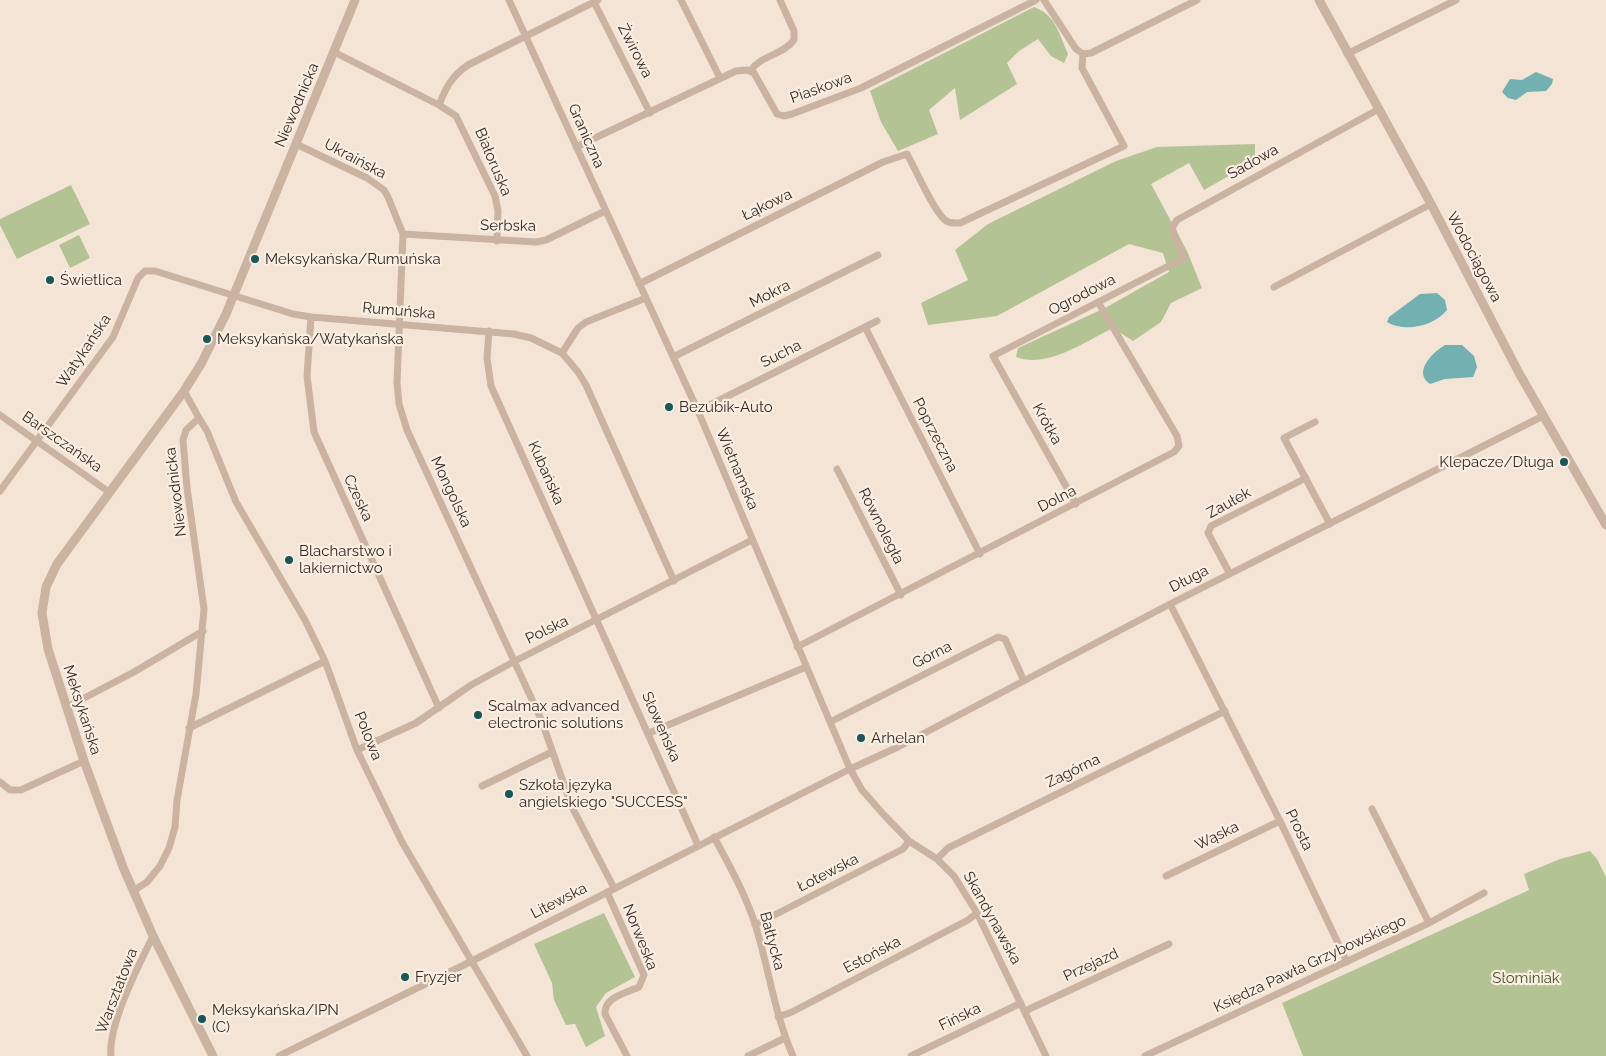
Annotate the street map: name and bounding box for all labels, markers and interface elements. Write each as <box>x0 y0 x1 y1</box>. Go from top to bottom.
street label: Żwirowa <box>614 21 656 81</box>
street label: Niewodnicka <box>271 60 323 150</box>
street label: Piaskowa <box>788 69 854 107</box>
street label: Graniczna <box>564 101 608 171</box>
street label: Białoruska <box>471 125 515 199</box>
street label: Ukraińska <box>321 135 389 183</box>
street label: Sadowa <box>1224 141 1282 183</box>
street label: Łąkowa <box>739 185 795 225</box>
street label: Wodociągowa <box>1443 209 1505 305</box>
street label: Serbska <box>480 217 536 235</box>
place label: Meksykańska/Rumuńska <box>265 250 441 268</box>
marker: Meksykańska/Rumuńska <box>249 253 261 265</box>
street label: Ogrodowa <box>1046 270 1118 320</box>
place label: Świetlica <box>60 271 122 289</box>
marker: Świetlica <box>44 274 56 286</box>
street label: Mokra <box>747 276 793 312</box>
street label: Rumuńska <box>362 299 436 323</box>
street label: Watykańska <box>53 311 115 391</box>
place label: Meksykańska/Watykańska <box>217 330 404 348</box>
marker: Meksykańska/Watykańska <box>201 333 213 345</box>
street label: Sucha <box>758 336 804 372</box>
street label: Poprzeczna <box>909 395 961 475</box>
place label: Bezubik-Auto <box>679 398 773 416</box>
street label: Krótka <box>1028 400 1066 448</box>
marker: Bezubik-Auto <box>663 401 675 413</box>
street label: Barszczańska <box>18 408 106 476</box>
street label: Wietnamska <box>712 426 762 512</box>
street label: Kubańska <box>524 438 568 508</box>
street label: Niewodnicka <box>162 446 190 538</box>
place label: Klepacze/Długa <box>1439 453 1554 471</box>
street label: Mongolska <box>427 454 475 530</box>
marker: Klepacze/Długa <box>1558 456 1570 468</box>
street label: Czeska <box>339 472 377 524</box>
street label: Dolna <box>1035 482 1079 516</box>
street label: Zaułek <box>1204 484 1254 522</box>
street label: Równoległa <box>854 485 908 567</box>
place label: Blacharstwo i lakiernictwo <box>299 542 392 577</box>
marker: Blacharstwo i lakiernictwo <box>283 554 295 566</box>
street label: Długa <box>1166 562 1212 596</box>
street label: Polska <box>523 612 571 648</box>
street label: Górna <box>909 637 955 673</box>
street label: Meksykańska <box>59 663 105 757</box>
street label: Słoweńska <box>638 689 684 765</box>
place label: Scalmax advanced electronic solutions <box>488 697 623 732</box>
street label: Polowa <box>350 709 386 763</box>
marker: Scalmax advanced electronic solutions <box>472 709 484 721</box>
place label: Arhelan <box>871 729 925 747</box>
marker: Arhelan <box>855 732 867 744</box>
street label: Zagórna <box>1043 750 1103 792</box>
place label: Szkoła języka angielskiego "SUCCESS" <box>519 776 688 811</box>
marker: Szkoła języka angielskiego "SUCCESS" <box>503 788 515 800</box>
street label: Prosta <box>1281 806 1317 854</box>
street label: Wąska <box>1192 818 1242 854</box>
street label: Łotewska <box>794 850 862 896</box>
street label: Skandynawska <box>959 868 1025 968</box>
street label: Litewska <box>528 879 590 923</box>
street label: Norweska <box>619 901 661 973</box>
street label: Bałtycka <box>756 910 788 972</box>
street label: Księdza Pawła Grzybowskiego <box>1211 911 1409 1017</box>
street label: Estońska <box>840 932 904 978</box>
street label: Przejazd <box>1061 944 1121 986</box>
street label: Warsztatowa <box>93 946 141 1036</box>
place label: Fryzjer <box>415 968 461 986</box>
park label: Słominiak <box>1492 969 1560 987</box>
marker: Fryzjer <box>399 971 411 983</box>
street label: Fińska <box>936 999 984 1035</box>
place label: Meksykańska/IPN (C) <box>212 1001 339 1036</box>
marker: Meksykańska/IPN (C) <box>196 1013 208 1025</box>

